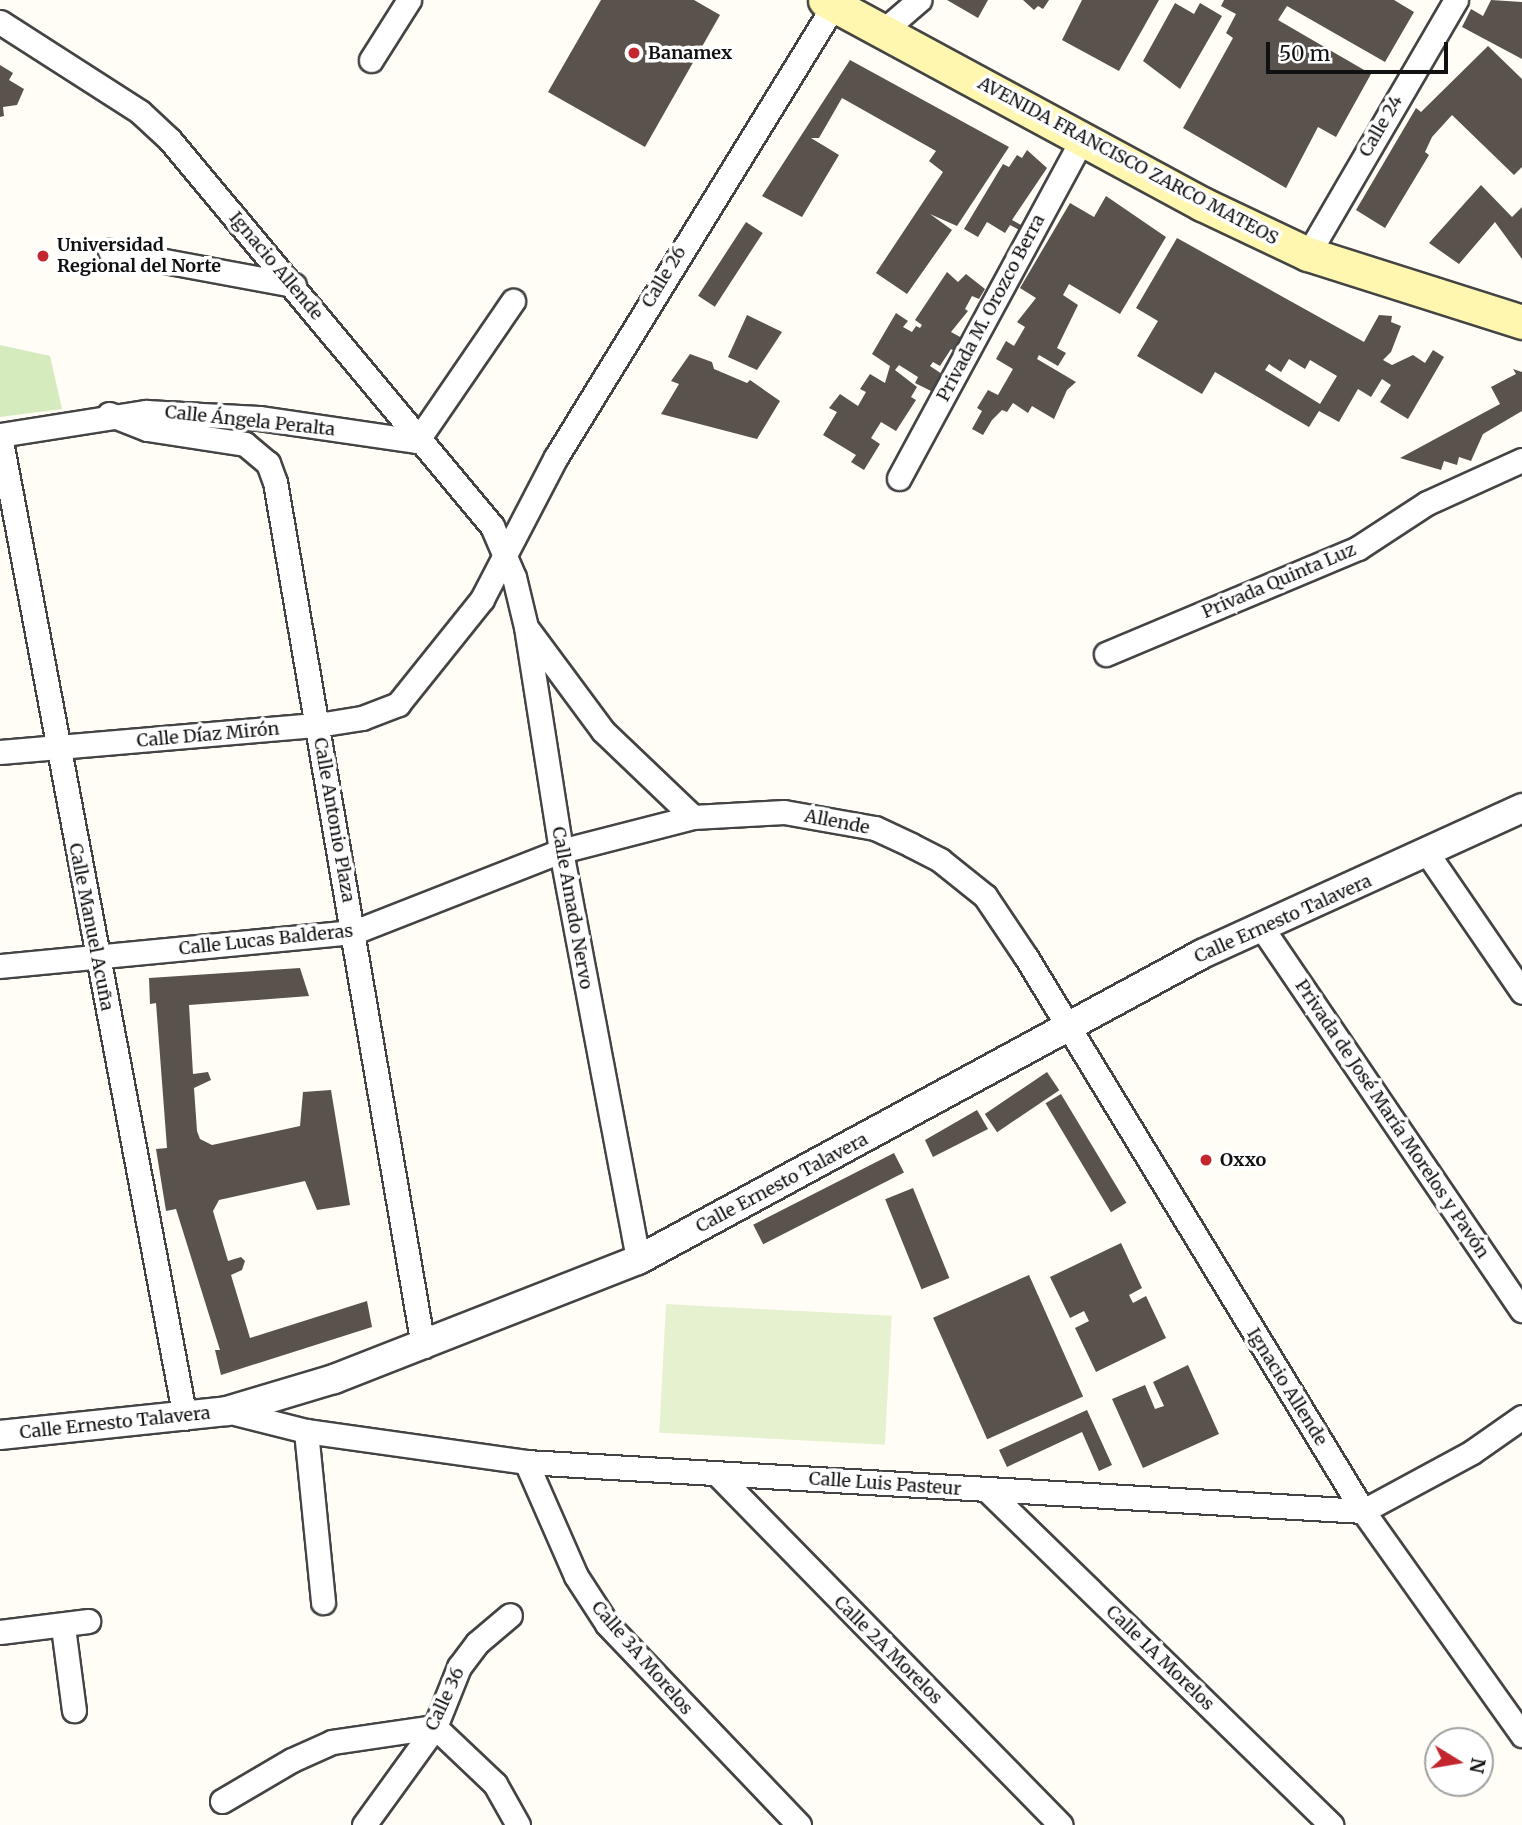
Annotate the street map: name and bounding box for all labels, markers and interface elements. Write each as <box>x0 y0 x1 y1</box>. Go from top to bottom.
scale bar <box>1270 28 1452 72</box>
text: 50 m <box>1279 40 1330 67</box>
place label: Banamex <box>648 42 732 64</box>
marker: Banamex <box>626 45 642 61</box>
street label: AVENIDA FRANCISCO ZARCO MATEOS <box>974 72 1282 250</box>
street label: Calle 24 <box>1355 91 1407 161</box>
street label: Ignacio Allende <box>225 208 327 324</box>
street label: Privada M. Orozco Berra <box>933 211 1049 405</box>
place label: Universidad Regional del Norte <box>57 235 221 278</box>
street label: Calle 26 <box>637 242 691 312</box>
marker: Universidad Regional del Norte <box>35 248 51 264</box>
street label: Calle Ángela Peralta <box>164 401 336 441</box>
street label: Privada Quinta Luz <box>1199 539 1359 623</box>
street label: Calle Díaz Mirón <box>136 718 280 752</box>
street label: Calle Antonio Plaza <box>309 736 359 904</box>
street label: Allende <box>803 805 871 839</box>
street label: Calle Amado Nervo <box>547 825 597 991</box>
street label: Calle Manuel Acuña <box>64 841 118 1013</box>
street label: Calle Ernesto Talavera <box>1191 870 1375 968</box>
street label: Calle Lucas Balderas <box>178 920 354 960</box>
street label: Privada de José María Morelos y Pavón <box>1290 976 1494 1262</box>
street label: Calle Ernesto Talavera <box>692 1128 872 1238</box>
place label: Oxxo <box>1220 1149 1266 1171</box>
marker: Oxxo <box>1198 1152 1214 1168</box>
street label: Ignacio Allende <box>1242 1324 1332 1450</box>
street label: Calle Ernesto Talavera <box>19 1402 211 1444</box>
street label: Calle Luis Pasteur <box>808 1468 962 1500</box>
street label: Calle 2A Morelos <box>829 1591 947 1709</box>
street label: Calle 3A Morelos <box>587 1597 697 1719</box>
street label: Calle 1A Morelos <box>1101 1601 1219 1715</box>
street label: Calle 36 <box>421 1664 469 1734</box>
north arrow <box>1424 1727 1494 1797</box>
text: N <box>1464 1756 1491 1775</box>

